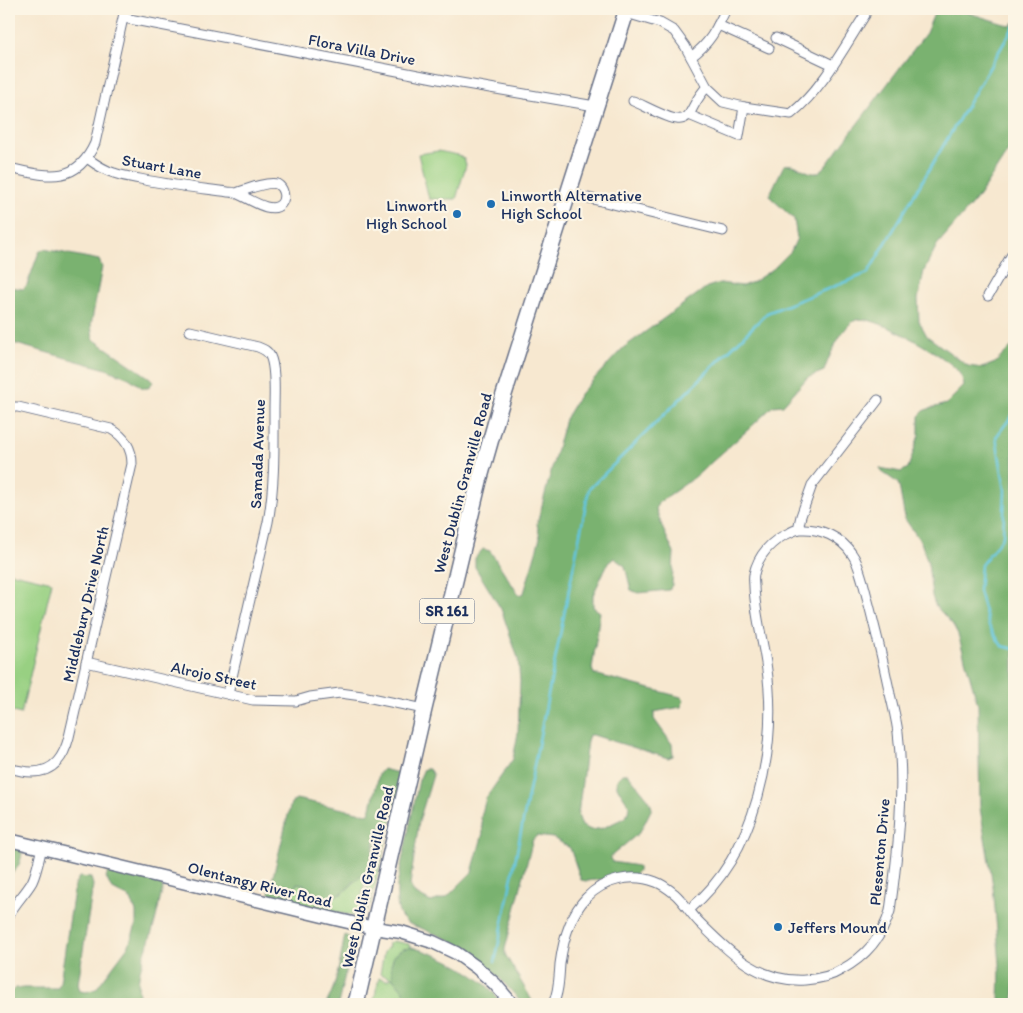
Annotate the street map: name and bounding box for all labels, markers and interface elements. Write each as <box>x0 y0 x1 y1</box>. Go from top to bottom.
street label: Flora Villa Drive <box>307 30 417 69</box>
street label: Stuart Lane <box>121 150 203 183</box>
place label: Linworth Alternative High School <box>501 186 642 223</box>
place label: Linworth High School <box>366 196 447 233</box>
marker: Linworth Alternative High School <box>485 198 497 210</box>
marker: Linworth High School <box>451 208 463 220</box>
street label: West Dublin Granville Road <box>429 390 496 576</box>
street label: Samada Avenue <box>246 398 269 509</box>
street label: Middlebury Drive North <box>58 524 113 684</box>
road number: SR 161 <box>420 598 474 624</box>
street label: Alrojo Street <box>169 657 258 694</box>
street label: West Dublin Granville Road <box>337 784 398 970</box>
street label: Plesenton Drive <box>865 798 894 906</box>
street label: Olentangy River Road <box>186 857 334 912</box>
place label: Jeffers Mound <box>788 918 887 937</box>
marker: Jeffers Mound <box>772 921 784 933</box>

